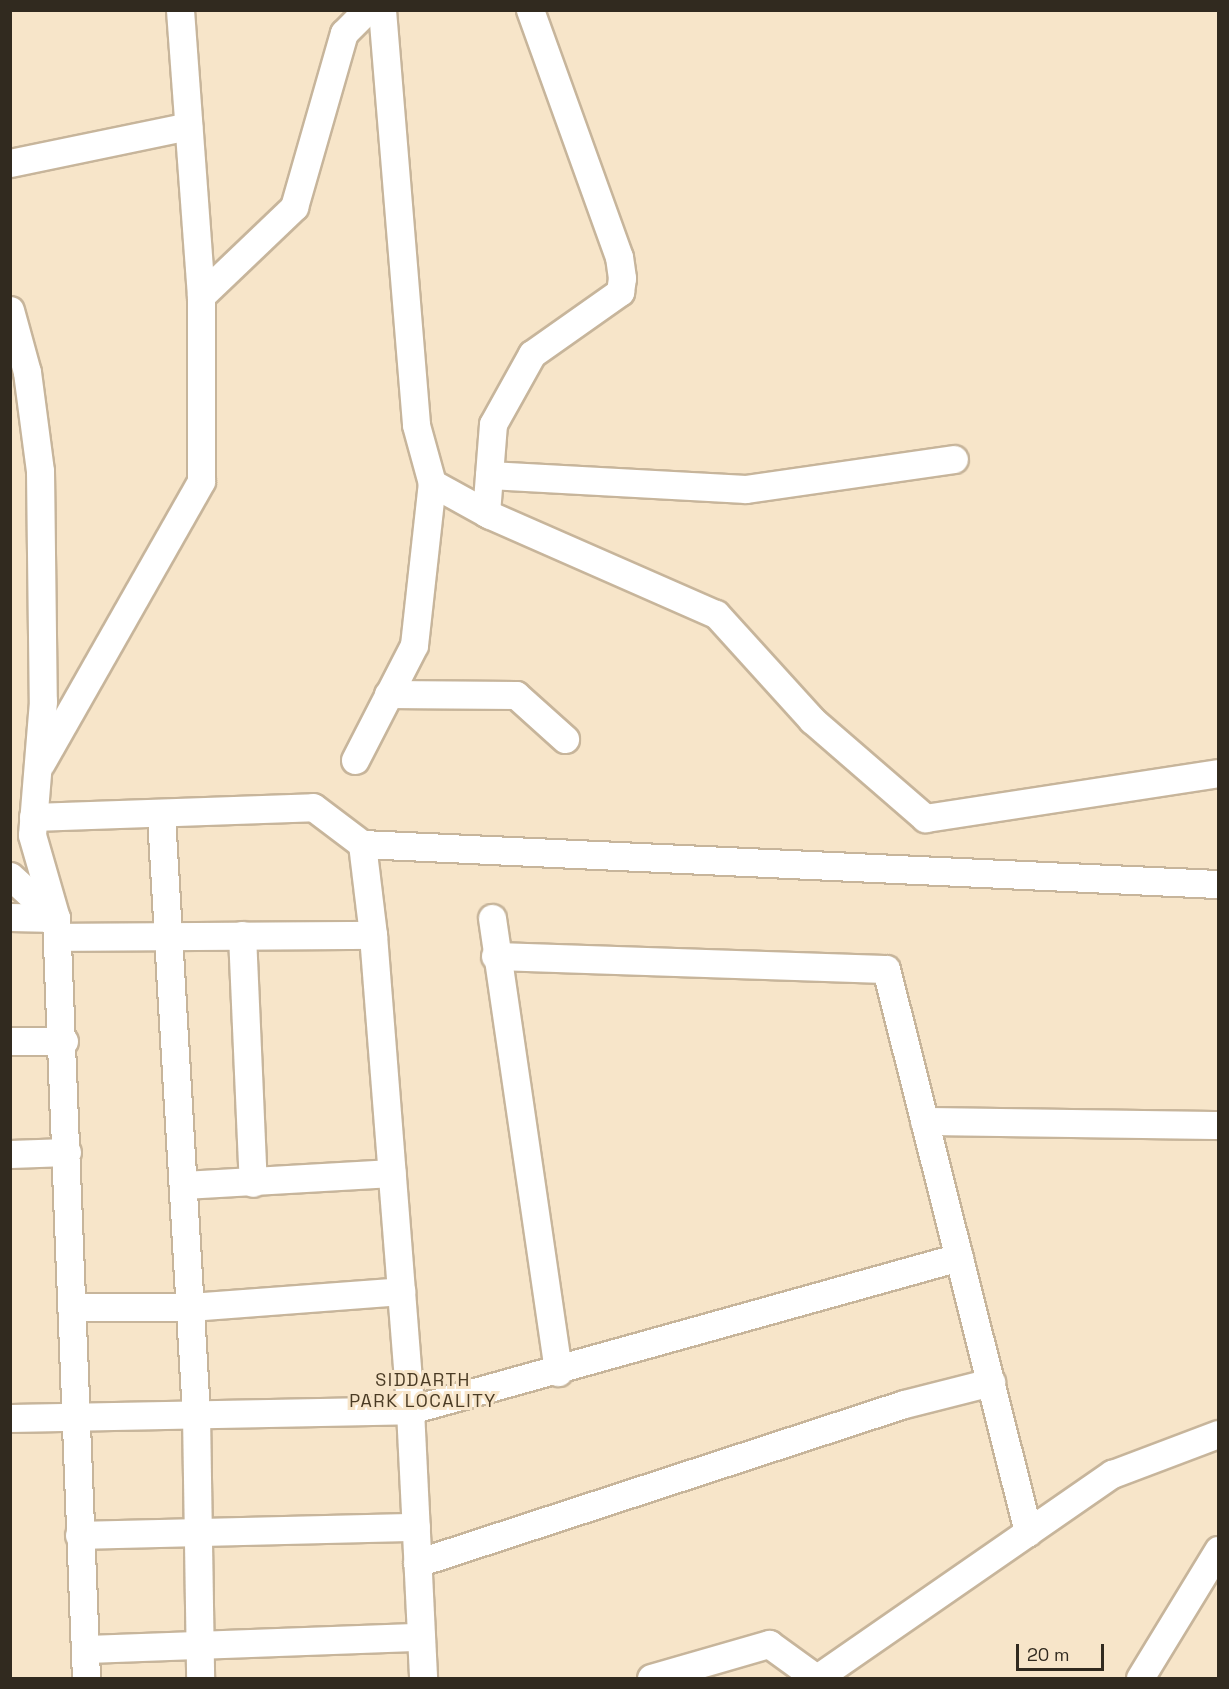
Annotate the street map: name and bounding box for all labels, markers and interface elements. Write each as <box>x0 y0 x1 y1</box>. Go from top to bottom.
district label: SIDDARTH PARK LOCALITY <box>349 1370 497 1412</box>
scale bar <box>1019 1632 1108 1670</box>
text: 20 m <box>1027 1643 1070 1666</box>

